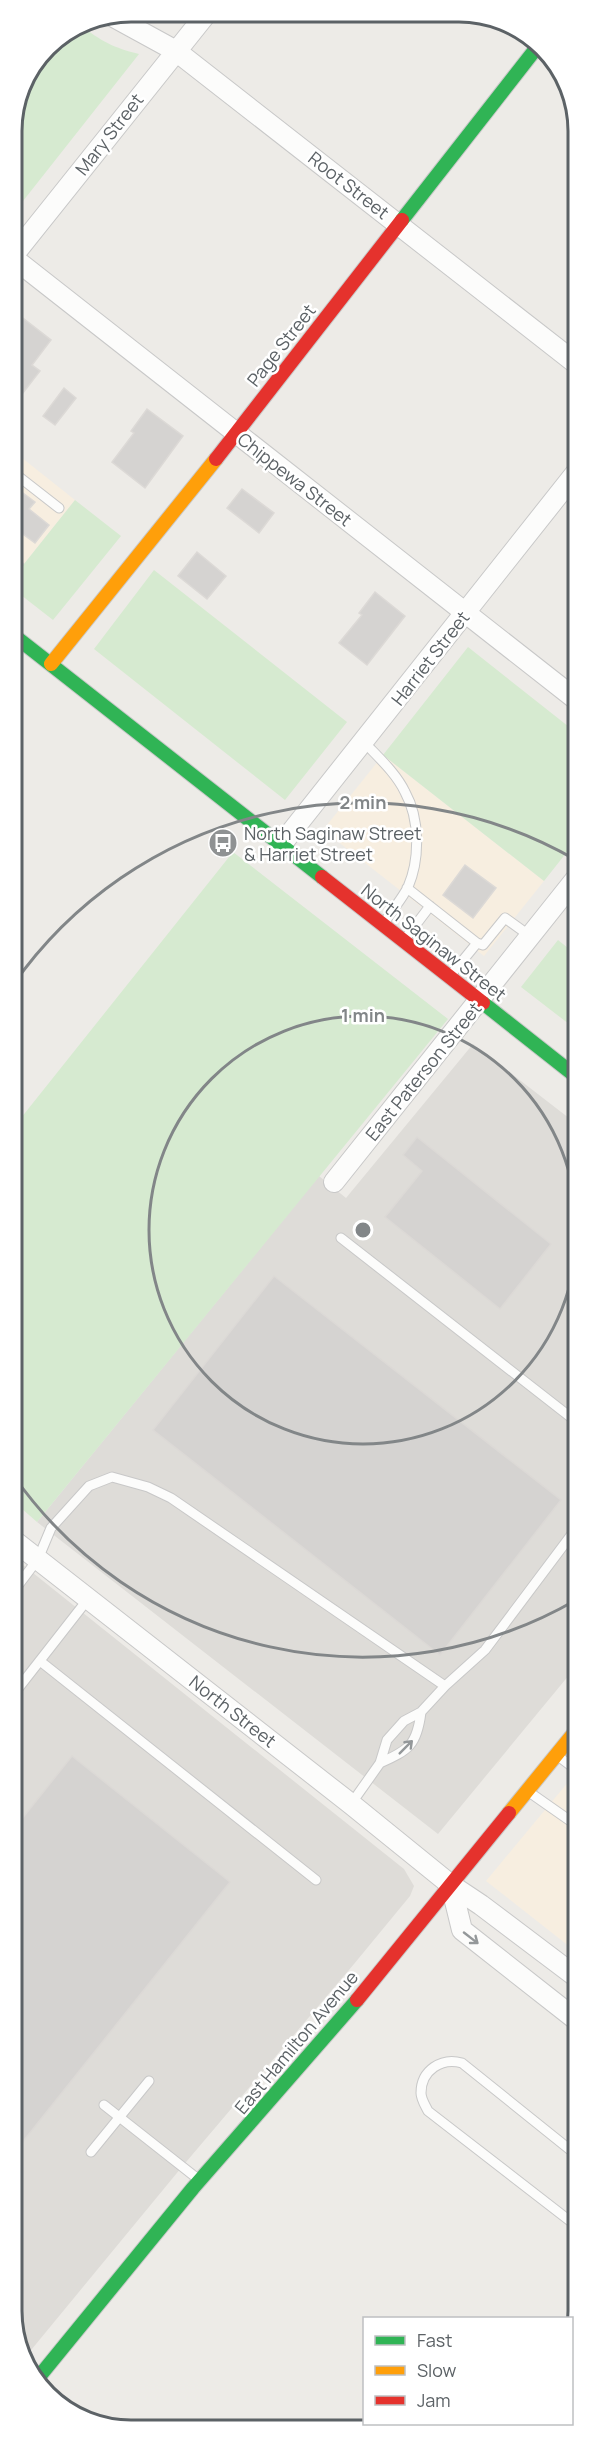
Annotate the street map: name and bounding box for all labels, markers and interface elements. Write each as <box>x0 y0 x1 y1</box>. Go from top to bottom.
street label: Mary Street <box>70 88 148 180</box>
street label: Root Street <box>304 146 394 224</box>
street label: Page Street <box>241 299 321 391</box>
street label: Chippewa Street <box>233 427 357 531</box>
street label: Harriet Street <box>386 606 474 710</box>
text: 2 min <box>340 790 386 814</box>
place label: North Saginaw Street & Harriet Street <box>244 821 422 866</box>
bus stop icon: North Saginaw Street & Harriet Street <box>207 827 239 859</box>
street label: North Saginaw Street <box>357 878 511 1006</box>
street label: East Paterson Street <box>360 997 486 1145</box>
text: 1 min <box>341 1003 385 1027</box>
centre of rings <box>353 1220 373 1240</box>
street label: North Street <box>185 1670 281 1752</box>
one-way arrow <box>399 1740 413 1755</box>
one-way arrow <box>463 1931 479 1944</box>
street label: East Hamilton Avenue <box>229 1965 363 2119</box>
legend <box>363 2317 573 2425</box>
text: Fast <box>417 2328 452 2352</box>
text: Slow <box>417 2358 457 2382</box>
text: Jam <box>417 2388 451 2412</box>

